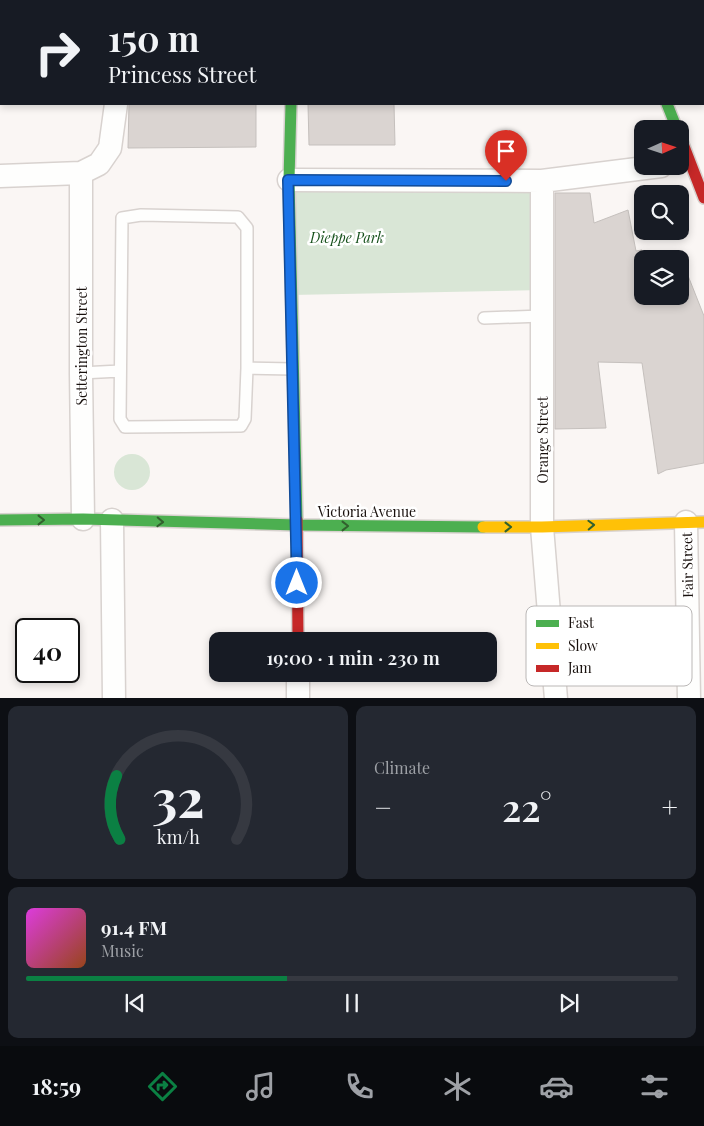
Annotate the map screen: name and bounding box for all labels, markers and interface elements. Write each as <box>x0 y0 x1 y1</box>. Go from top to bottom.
text: 150 m <box>108 14 199 61</box>
icon: right <box>25 20 90 85</box>
text: Princess Street <box>108 59 256 89</box>
north arrow <box>634 120 689 175</box>
map controls <box>634 120 689 305</box>
pin <box>485 130 527 181</box>
icon: arrive <box>492 137 520 165</box>
button: search <box>634 185 689 240</box>
park label: Dieppe Park <box>309 228 384 247</box>
button: layers <box>634 250 689 305</box>
street label: Setterington Street <box>72 285 91 406</box>
street label: Orange Street <box>533 395 552 484</box>
street label: Victoria Avenue <box>317 502 416 521</box>
one-way arrow <box>38 515 46 525</box>
one-way arrow <box>157 516 165 527</box>
one-way arrow <box>587 520 595 531</box>
one-way arrow <box>342 521 350 531</box>
one-way arrow <box>504 522 512 532</box>
street label: Fair Street <box>677 531 697 598</box>
position arrow <box>270 556 322 608</box>
legend <box>526 606 692 686</box>
text: Fast <box>568 613 595 632</box>
speed limit sign: 40 <box>15 618 80 683</box>
text: Slow <box>568 636 598 655</box>
text: 19:00 · 1 min · 230 m <box>266 644 440 670</box>
text: Jam <box>567 658 592 677</box>
text: Climate <box>374 757 430 778</box>
text: 32 <box>152 762 204 831</box>
text: 22° <box>502 781 552 832</box>
text: − <box>374 788 392 825</box>
text: + <box>662 788 678 825</box>
text: km/h <box>157 825 200 848</box>
text: 91.4 FM <box>101 914 167 940</box>
text: Music <box>101 940 144 961</box>
icon: previous <box>121 989 149 1017</box>
icon: pause <box>338 989 366 1017</box>
icon: next <box>555 989 583 1017</box>
icon: directions <box>145 1069 180 1104</box>
icon: music <box>243 1069 278 1104</box>
icon: phone <box>342 1069 377 1104</box>
icon: climate <box>440 1069 475 1104</box>
icon: car <box>539 1069 574 1104</box>
icon: filters <box>637 1069 672 1104</box>
text: 18:59 <box>32 1071 81 1101</box>

